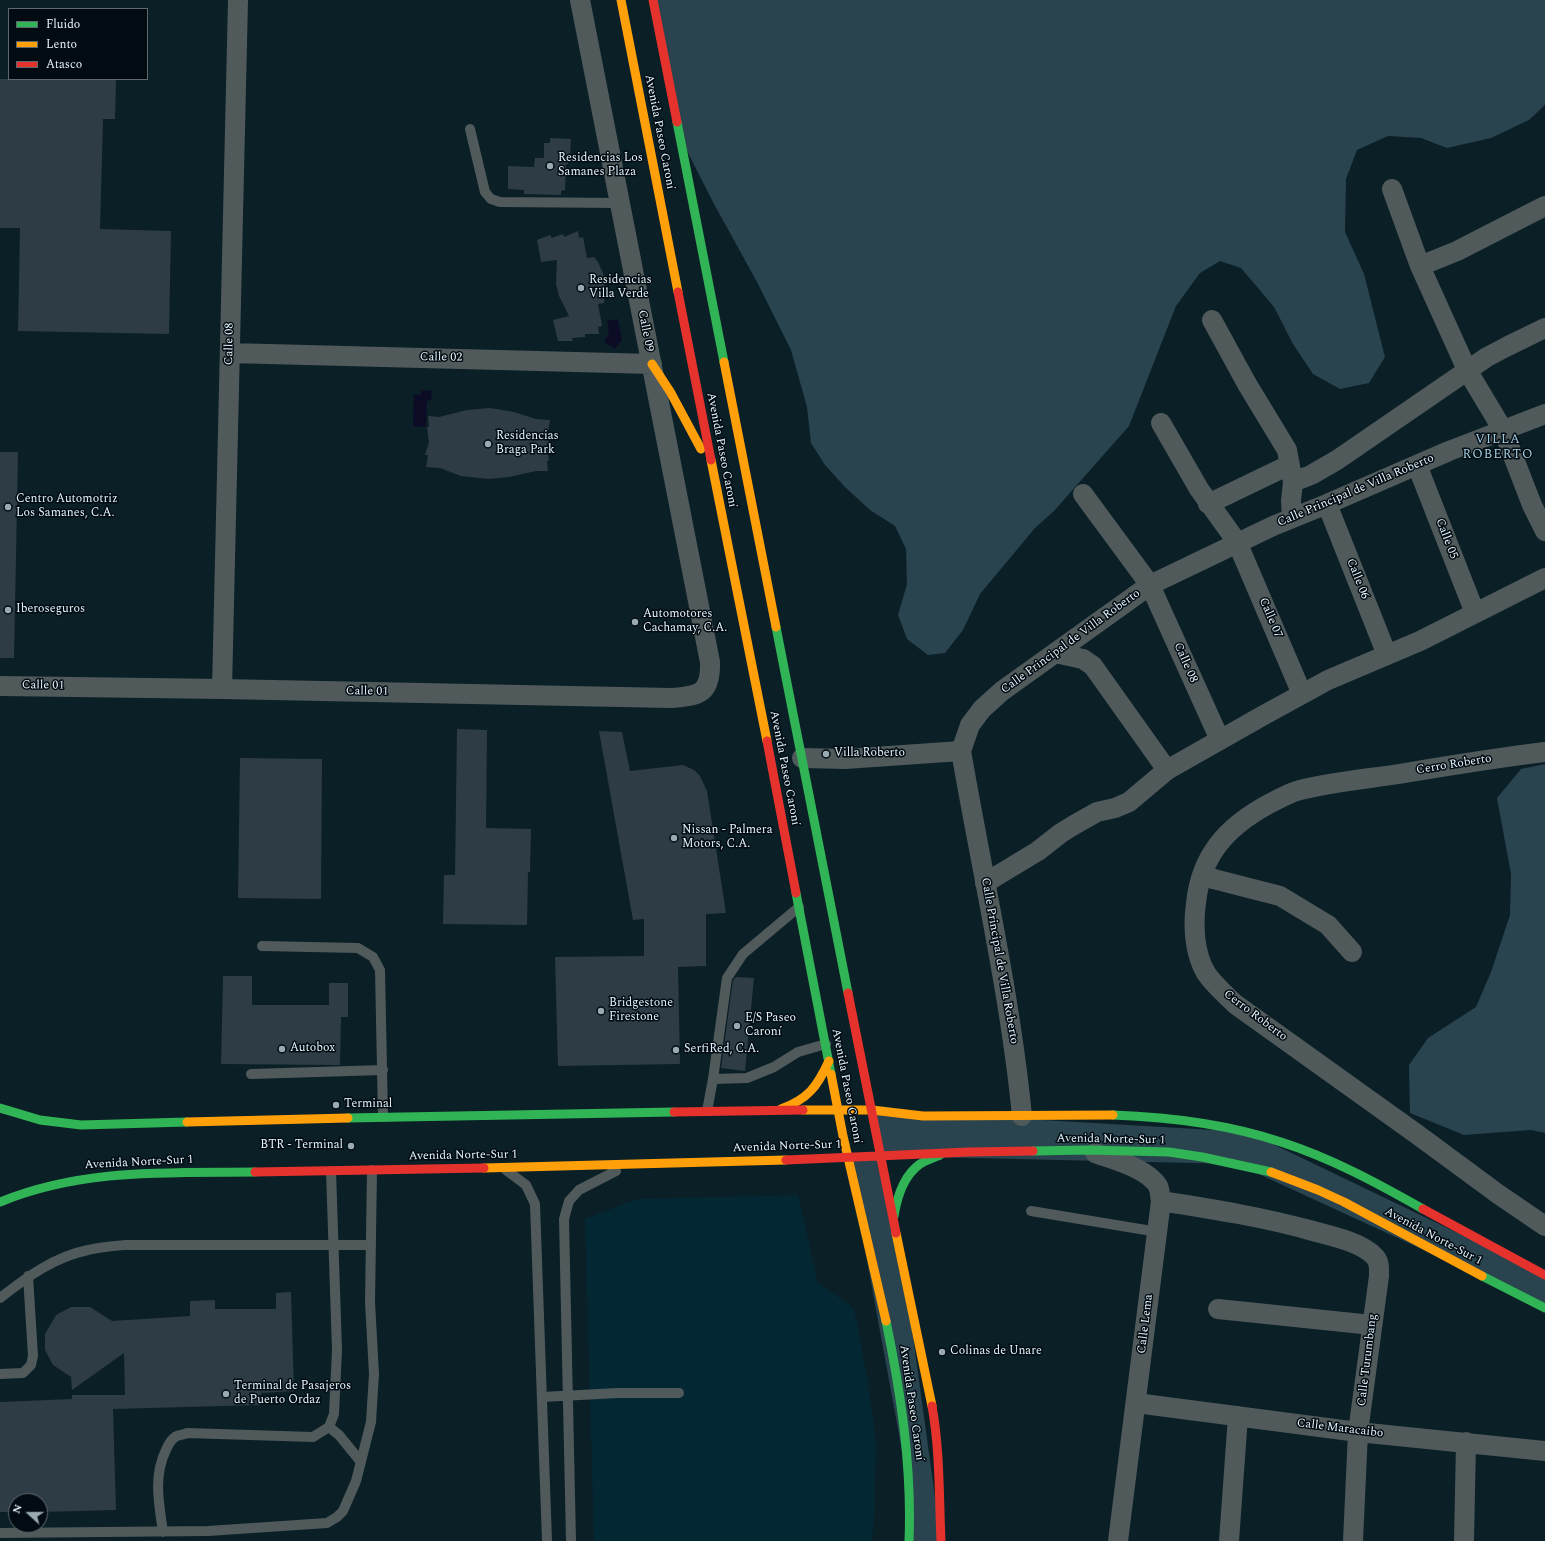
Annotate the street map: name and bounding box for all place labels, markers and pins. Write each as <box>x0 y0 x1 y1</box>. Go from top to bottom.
place label: Residencias Los Samanes Plaza <box>558 152 643 180</box>
marker: Residencias Los Samanes Plaza <box>545 161 555 171</box>
place label: Residencias Villa Verde <box>589 274 652 302</box>
marker: Residencias Villa Verde <box>576 283 586 293</box>
place label: Residencias Braga Park <box>496 430 559 458</box>
marker: Residencias Braga Park <box>483 439 493 449</box>
place label: Centro Automotriz Los Samanes, C.A. <box>16 493 118 521</box>
marker: Centro Automotriz Los Samanes, C.A. <box>3 502 13 512</box>
place label: Iberoseguros <box>16 603 85 617</box>
marker: Iberoseguros <box>3 605 13 615</box>
place label: Automotores Cachamay, C.A. <box>643 608 727 636</box>
marker: Automotores Cachamay, C.A. <box>630 617 640 627</box>
place label: Villa Roberto <box>834 747 905 761</box>
marker: Villa Roberto <box>821 749 831 759</box>
place label: Nissan - Palmera Motors, C.A. <box>682 824 773 852</box>
marker: Nissan - Palmera Motors, C.A. <box>669 833 679 843</box>
place label: Bridgestone Firestone <box>609 997 673 1025</box>
marker: Bridgestone Firestone <box>596 1006 606 1016</box>
place label: E/S Paseo Caroní <box>745 1012 796 1040</box>
marker: E/S Paseo Caroní <box>732 1021 742 1031</box>
place label: Autobox <box>290 1042 335 1056</box>
place label: SerfiRed, C.A. <box>684 1043 759 1057</box>
marker: Autobox <box>277 1044 287 1054</box>
marker: SerfiRed, C.A. <box>671 1045 681 1055</box>
place label: Terminal <box>344 1098 392 1112</box>
marker: Terminal <box>331 1100 341 1110</box>
place label: BTR - Terminal <box>260 1139 343 1153</box>
marker: BTR - Terminal <box>346 1141 356 1151</box>
place label: Colinas de Unare <box>950 1345 1042 1359</box>
marker: Colinas de Unare <box>937 1347 947 1357</box>
place label: Terminal de Pasajeros de Puerto Ordaz <box>234 1380 351 1408</box>
marker: Terminal de Pasajeros de Puerto Ordaz <box>221 1389 231 1399</box>

